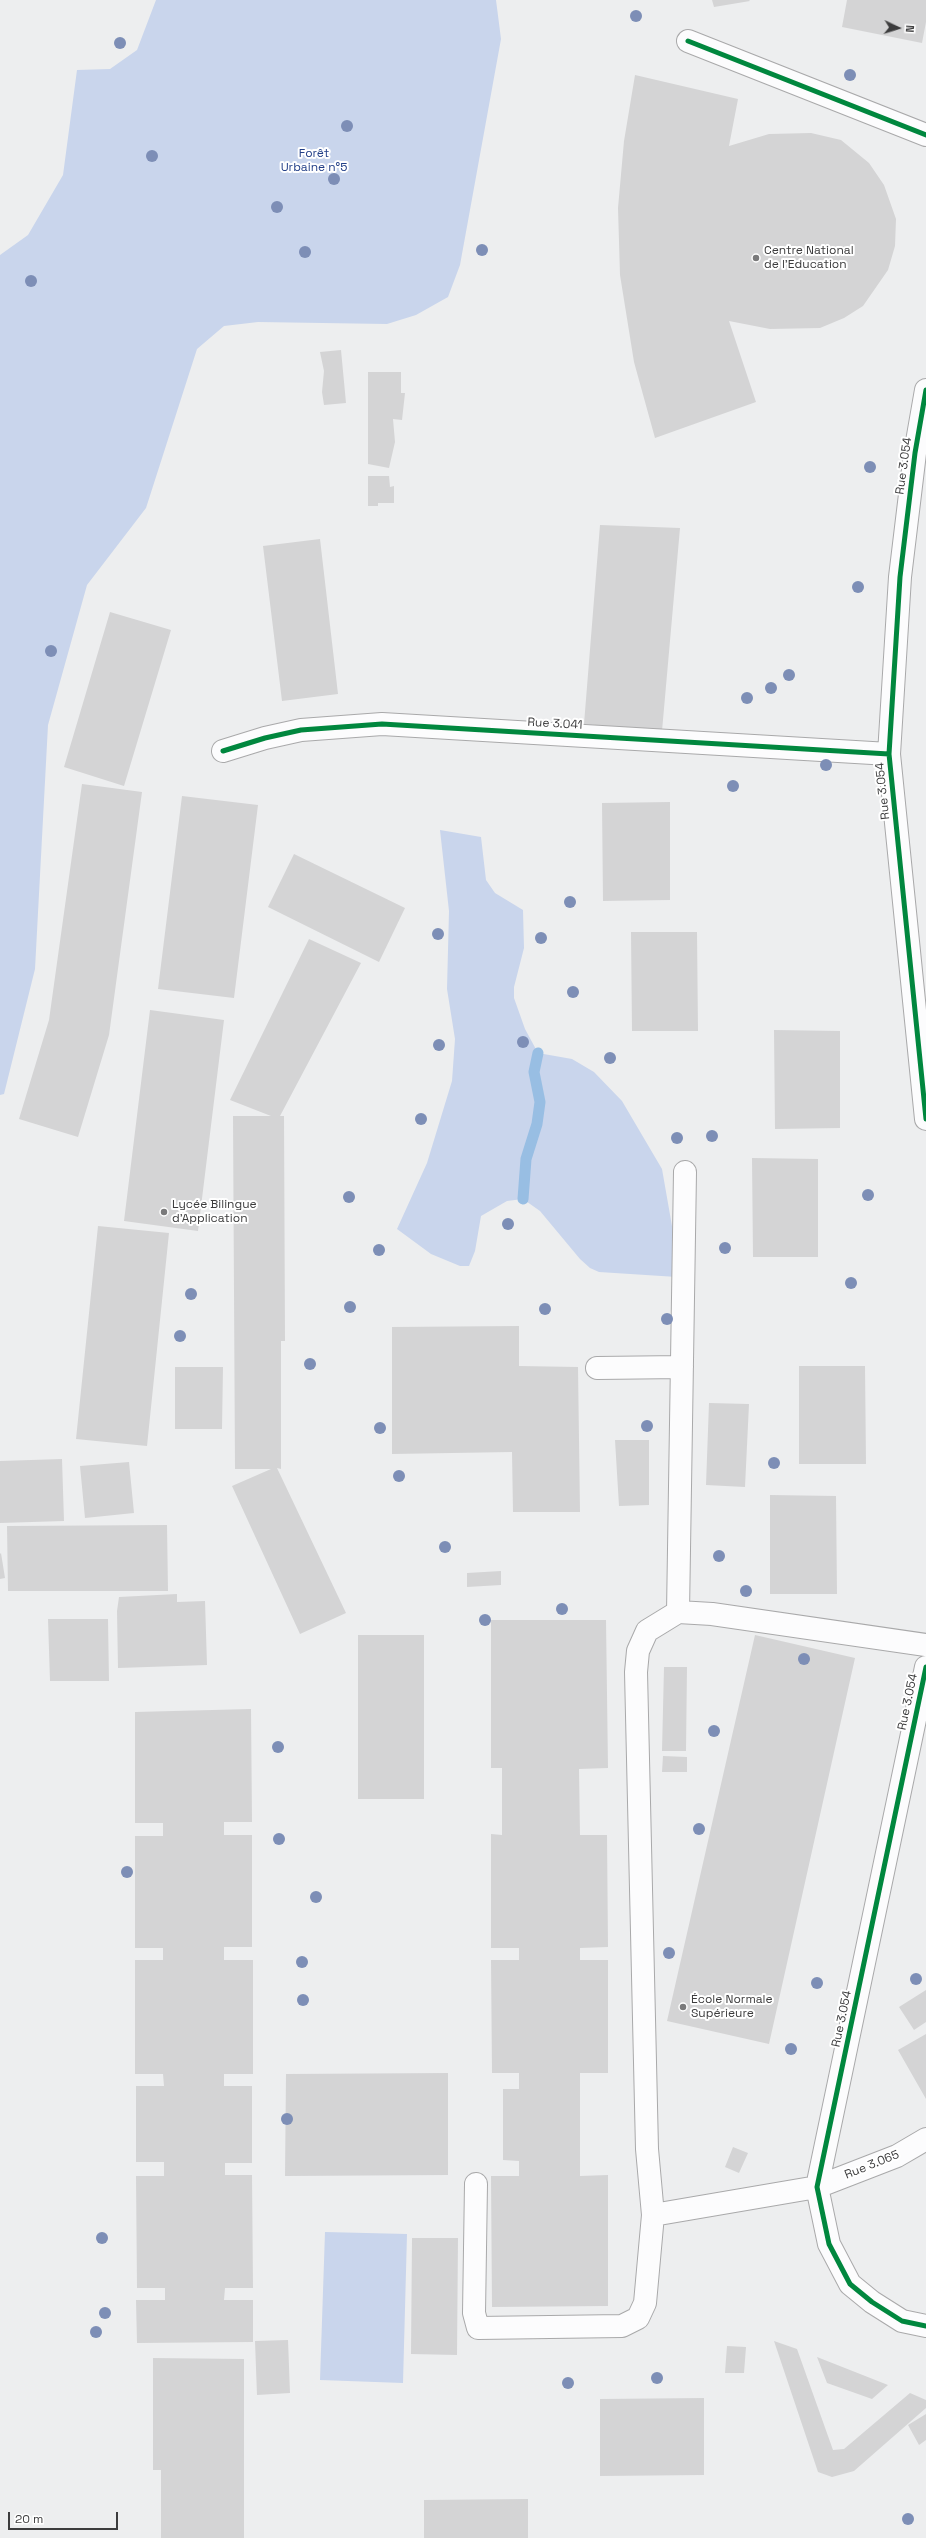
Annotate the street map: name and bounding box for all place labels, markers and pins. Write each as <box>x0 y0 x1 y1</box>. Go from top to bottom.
place label: Centre National de l'Education <box>764 244 854 272</box>
marker: Centre National de l'Education <box>751 253 761 263</box>
place label: Lycée Bilingue d'Application <box>172 1198 257 1226</box>
marker: Lycée Bilingue d'Application <box>159 1207 169 1217</box>
place label: École Normale Supérieure <box>691 1993 773 2021</box>
marker: École Normale Supérieure <box>678 2002 688 2012</box>

